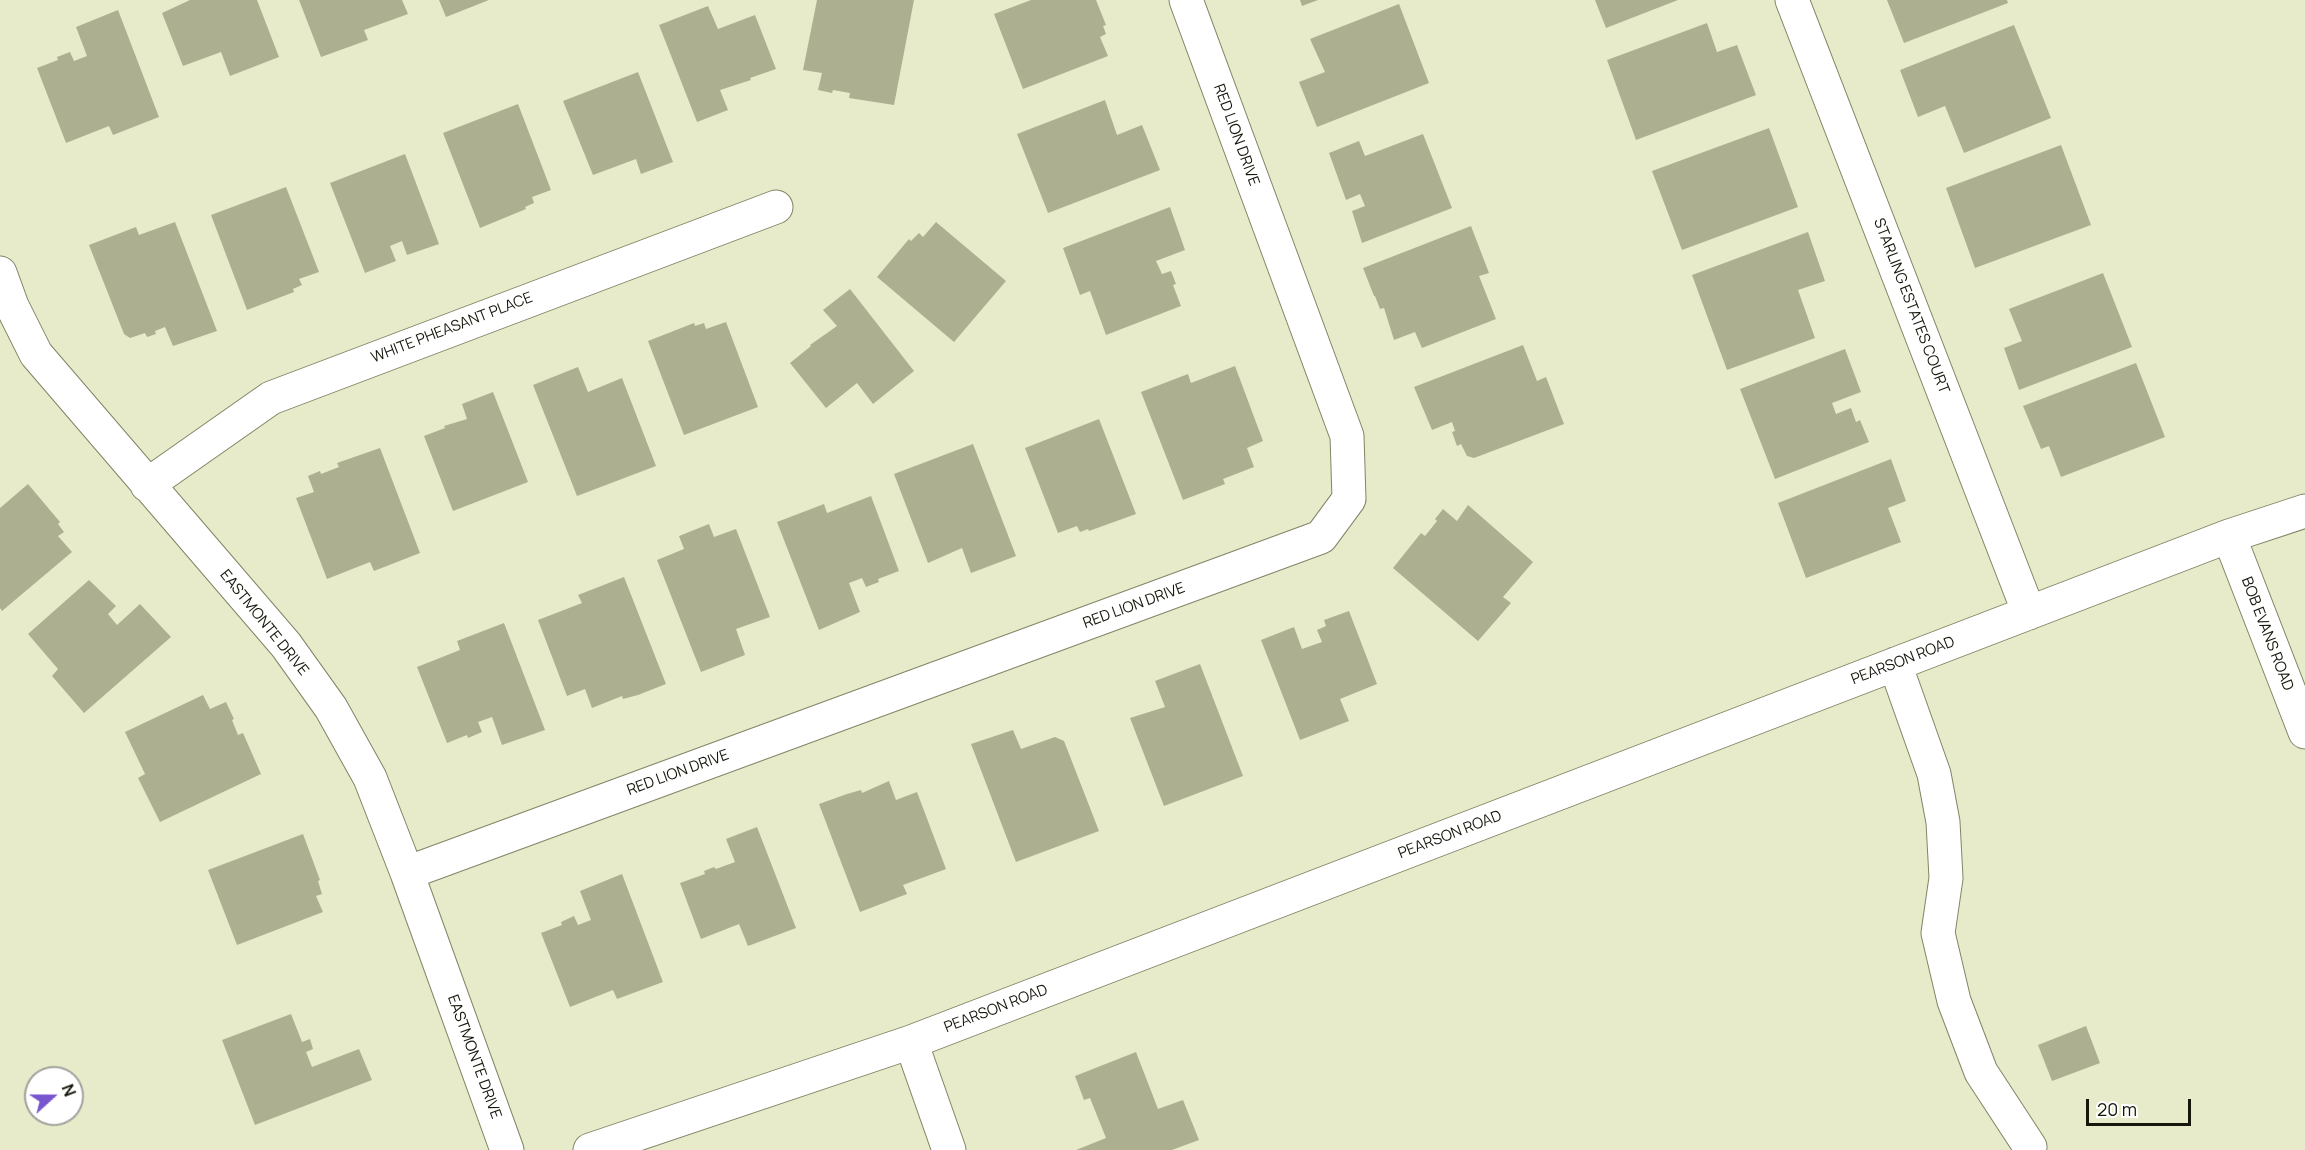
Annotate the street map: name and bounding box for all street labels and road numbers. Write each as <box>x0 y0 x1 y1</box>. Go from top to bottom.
street label: RED LION DRIVE <box>1209 82 1263 188</box>
street label: STARLING ESTATES COURT <box>1869 216 1953 396</box>
street label: WHITE PHEASANT PLACE <box>369 289 535 367</box>
street label: EASTMONTE DRIVE <box>216 567 312 679</box>
street label: BOB EVANS ROAD <box>2237 575 2297 693</box>
street label: RED LION DRIVE <box>1081 579 1187 633</box>
street label: PEARSON ROAD <box>1849 633 1957 689</box>
street label: RED LION DRIVE <box>625 746 731 800</box>
street label: PEARSON ROAD <box>1396 807 1504 863</box>
street label: PEARSON ROAD <box>942 981 1050 1037</box>
street label: EASTMONTE DRIVE <box>443 992 505 1122</box>

